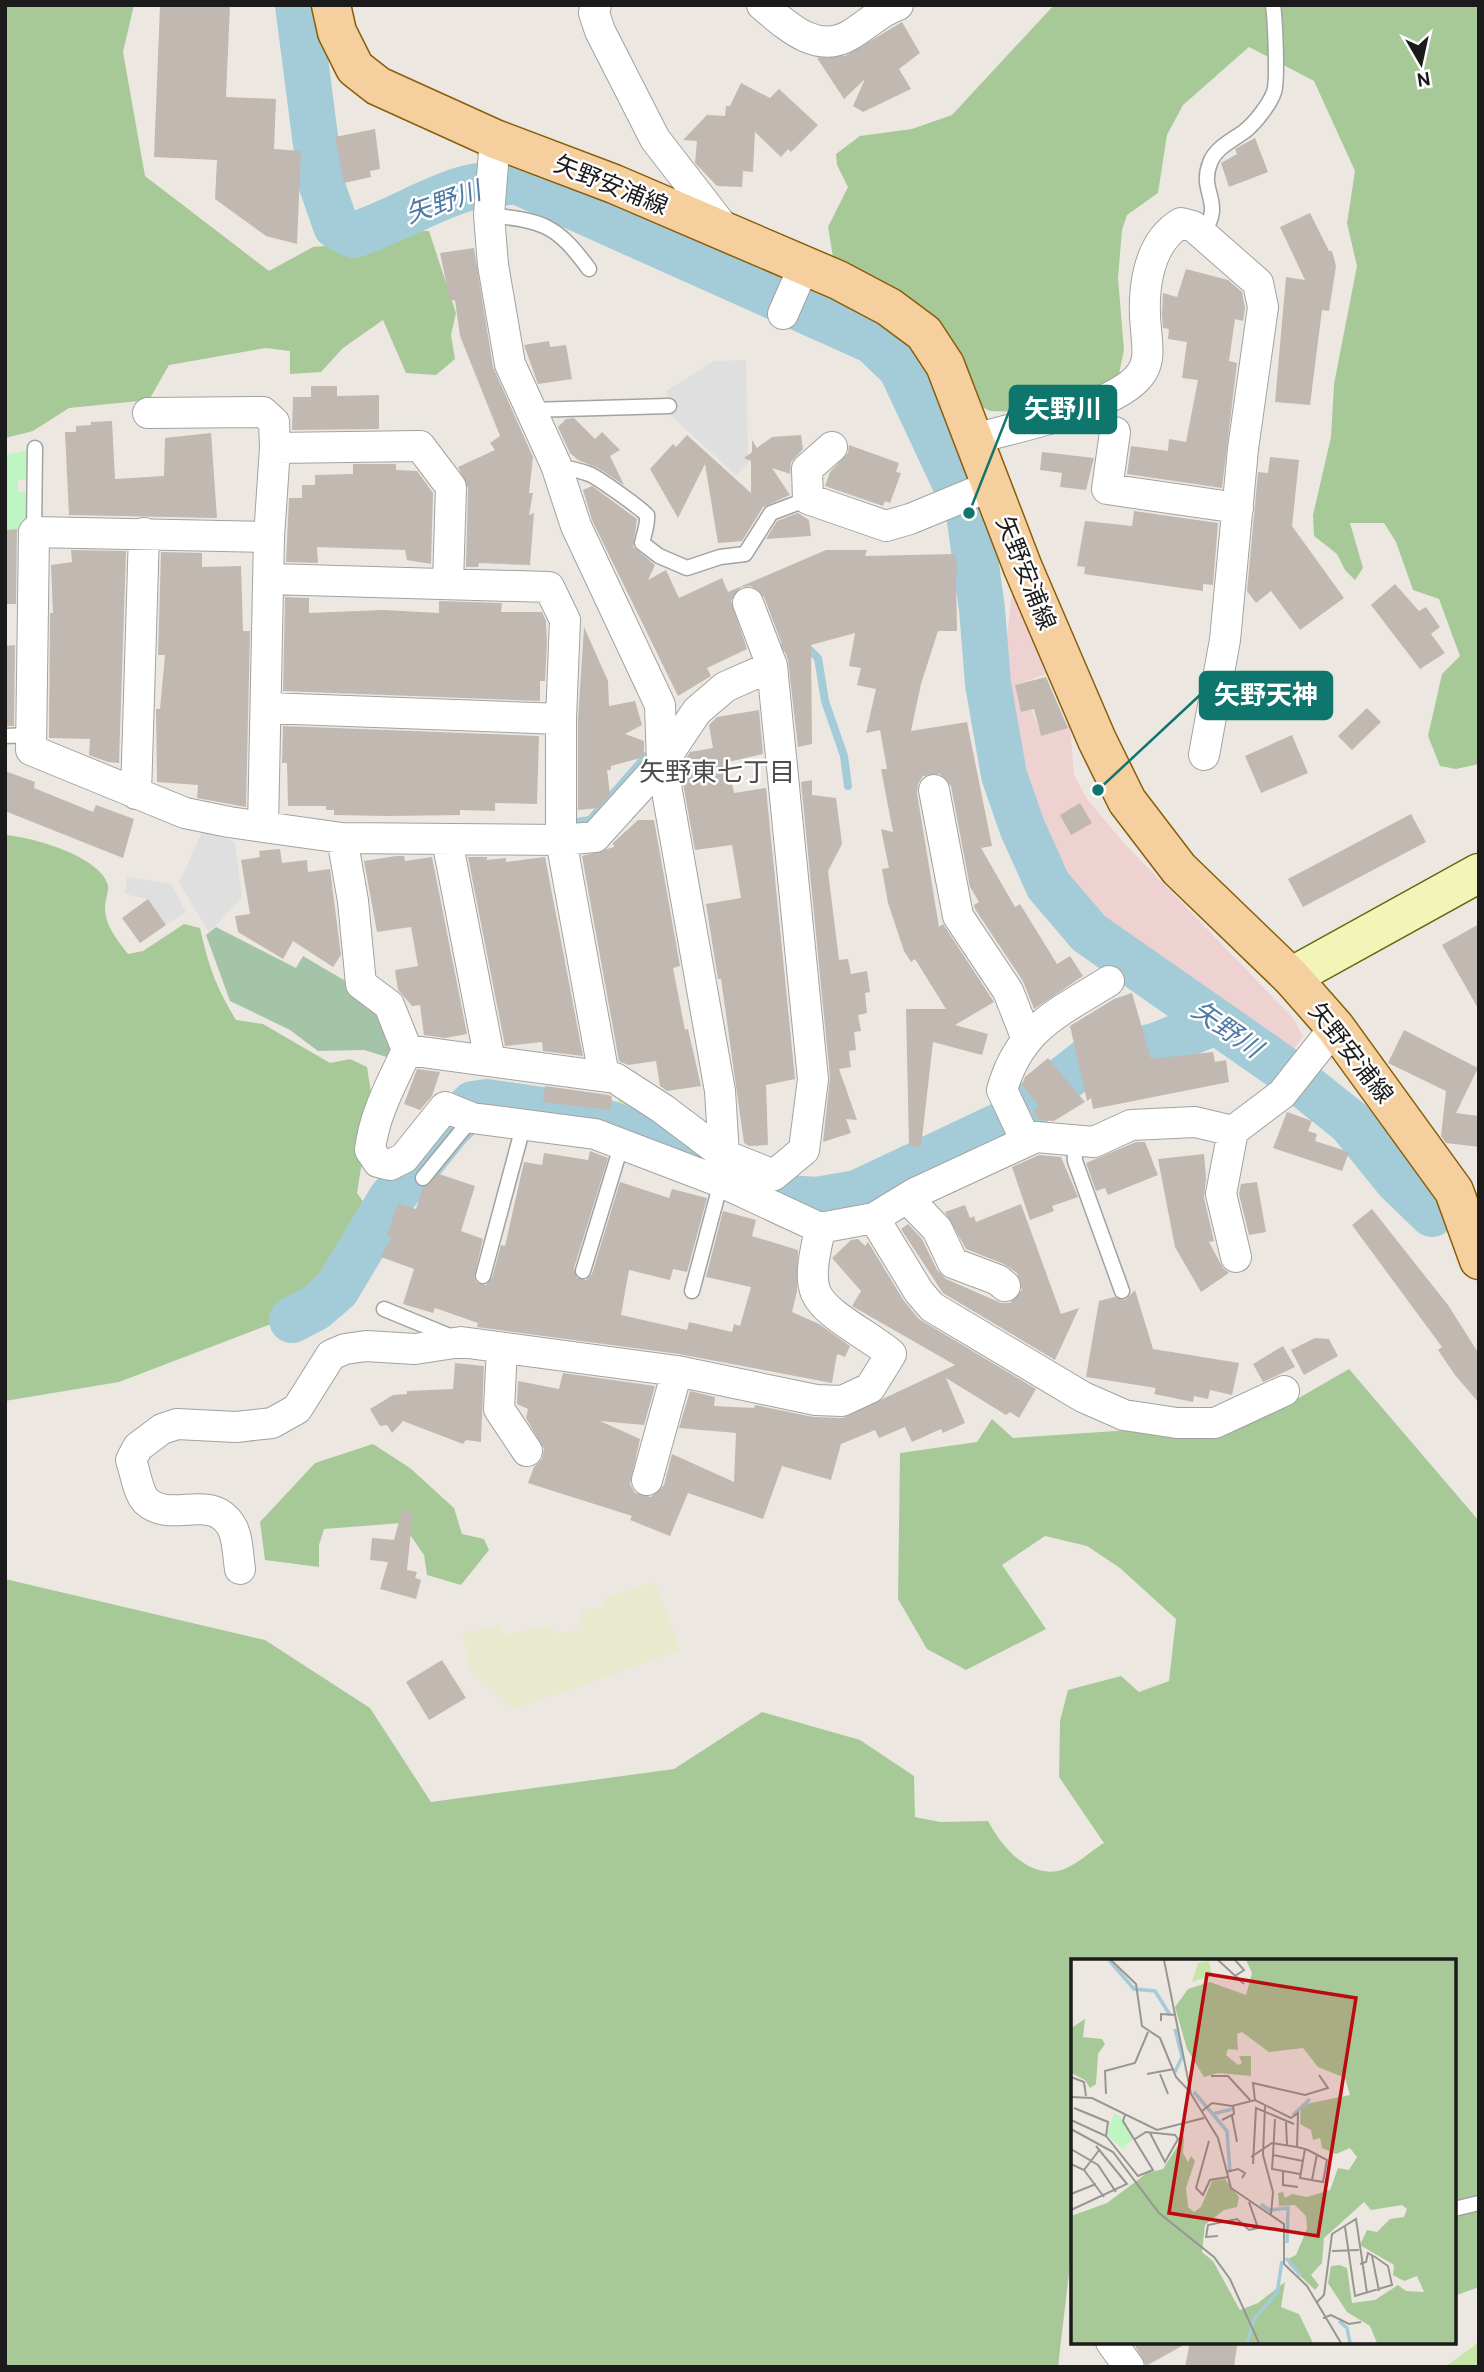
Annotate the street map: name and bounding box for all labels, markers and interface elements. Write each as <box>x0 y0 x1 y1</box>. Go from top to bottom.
north arrow <box>1386 28 1456 98</box>
text: N <box>1415 67 1432 92</box>
street label: 矢野安浦線 <box>550 149 672 220</box>
water label: 矢野川 <box>401 173 488 230</box>
callout: 矢野川 <box>1010 386 1116 433</box>
text: 矢野川 <box>1024 393 1102 425</box>
street label: 矢野安浦線 <box>991 512 1062 634</box>
callout: 矢野天神 <box>1200 672 1332 719</box>
text: 矢野天神 <box>1214 679 1318 711</box>
district label: 矢野東七丁目 <box>639 756 795 788</box>
water label: 矢野川 <box>1186 994 1271 1066</box>
street label: 矢野安浦線 <box>1303 996 1400 1109</box>
inset map <box>1071 1959 1456 2344</box>

